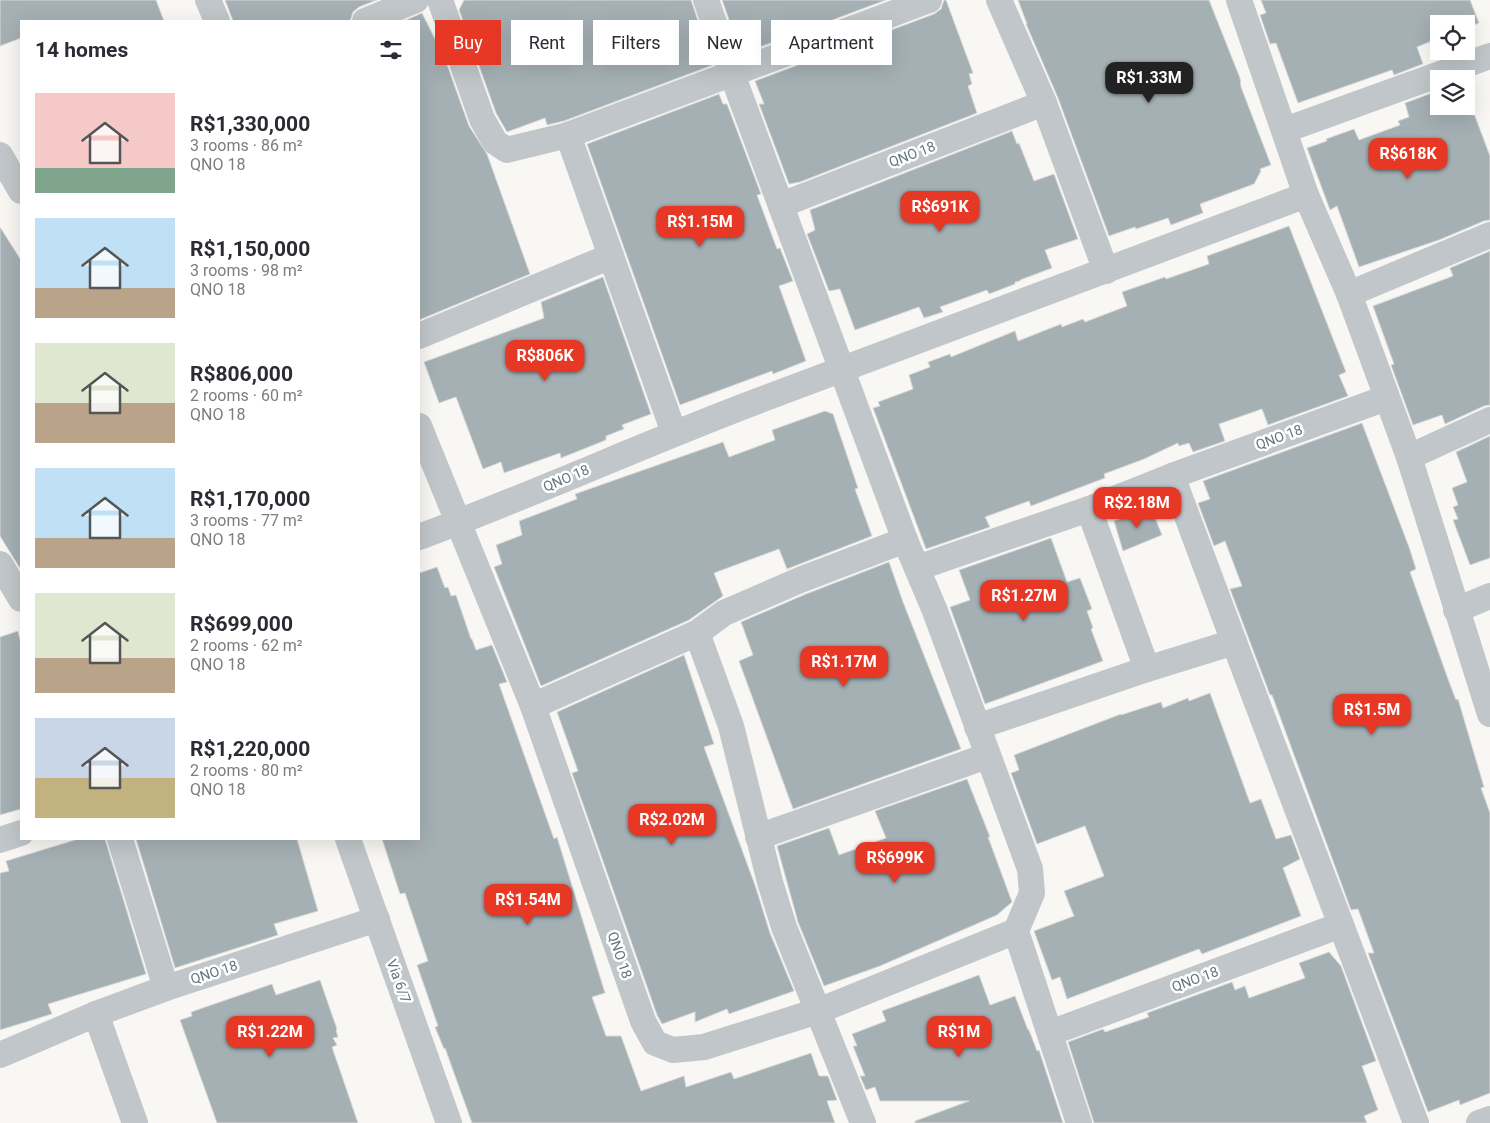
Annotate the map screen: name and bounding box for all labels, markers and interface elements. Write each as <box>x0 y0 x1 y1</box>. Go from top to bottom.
map controls <box>1430 15 1475 115</box>
button: locate <box>1430 15 1475 60</box>
chip: Buy <box>435 20 501 65</box>
chip: Rent <box>511 20 583 65</box>
chip: Filters <box>593 20 679 65</box>
chip: New <box>689 20 761 65</box>
chip: Apartment <box>771 20 892 65</box>
icon: filters <box>377 36 405 64</box>
text: 14 homes <box>35 38 128 62</box>
pin: R$1.33M <box>1103 62 1195 104</box>
text: R$1.33M <box>1116 68 1182 87</box>
button: layers <box>1430 70 1475 115</box>
text: R$1,330,000 <box>190 112 310 136</box>
icon: home <box>75 113 135 173</box>
text: 3 rooms · 86 m² <box>190 136 303 155</box>
street label: QNO 18 <box>887 138 938 170</box>
pin: R$618K <box>1367 138 1449 180</box>
text: R$618K <box>1379 144 1437 163</box>
text: QNO 18 <box>190 155 245 174</box>
pin: R$691K <box>899 190 981 233</box>
text: R$691K <box>911 197 969 216</box>
pin: R$1.15M <box>654 206 746 248</box>
text: R$1.15M <box>667 212 733 231</box>
text: R$1,150,000 <box>190 237 310 261</box>
icon: home <box>75 238 135 298</box>
text: 3 rooms · 98 m² <box>190 261 303 280</box>
text: QNO 18 <box>190 280 245 299</box>
pin: R$806K <box>504 340 586 382</box>
text: R$806K <box>516 346 574 365</box>
text: R$806,000 <box>190 362 293 386</box>
icon: home <box>75 363 135 423</box>
text: 2 rooms · 60 m² <box>190 386 303 405</box>
text: QNO 18 <box>190 405 245 424</box>
street label: QNO 18 <box>1253 421 1305 453</box>
street label: QNO 18 <box>541 461 592 495</box>
pin: R$2.18M <box>1091 486 1183 529</box>
text: R$1,170,000 <box>190 487 310 511</box>
icon: home <box>75 488 135 548</box>
text: R$2.18M <box>1104 493 1170 512</box>
text: 3 rooms · 77 m² <box>190 511 303 530</box>
text: QNO 18 <box>190 530 245 549</box>
pin: R$1.27M <box>978 580 1070 622</box>
text: R$1.27M <box>991 586 1057 605</box>
text: R$699,000 <box>190 612 293 636</box>
icon: home <box>75 613 135 673</box>
text: 2 rooms · 62 m² <box>190 636 303 655</box>
pin: R$1.17M <box>798 646 890 688</box>
text: R$1.17M <box>811 652 877 671</box>
text: QNO 18 <box>190 655 245 674</box>
pin: R$1.5M <box>1331 694 1413 736</box>
text: R$1.5M <box>1344 700 1400 719</box>
text: R$1,220,000 <box>190 737 310 761</box>
icon: home <box>75 738 135 798</box>
text: 2 rooms · 80 m² <box>190 761 303 780</box>
text: QNO 18 <box>190 780 245 799</box>
pin: R$2.02M <box>626 804 718 846</box>
text: R$2.02M <box>639 810 705 829</box>
pin: R$699K <box>854 842 936 884</box>
text: R$699K <box>866 848 924 867</box>
pin: R$1.54M <box>482 884 574 926</box>
text: R$1.54M <box>495 890 561 909</box>
street label: QNO 18 <box>605 929 635 981</box>
street label: QNO 18 <box>188 957 240 987</box>
street label: Via 6/7 <box>384 957 414 1005</box>
street label: QNO 18 <box>1169 963 1221 995</box>
pin: R$1.22M <box>224 1016 316 1058</box>
pin: R$1M <box>929 1016 989 1058</box>
text: R$1.22M <box>237 1022 303 1041</box>
text: R$1M <box>938 1022 980 1041</box>

